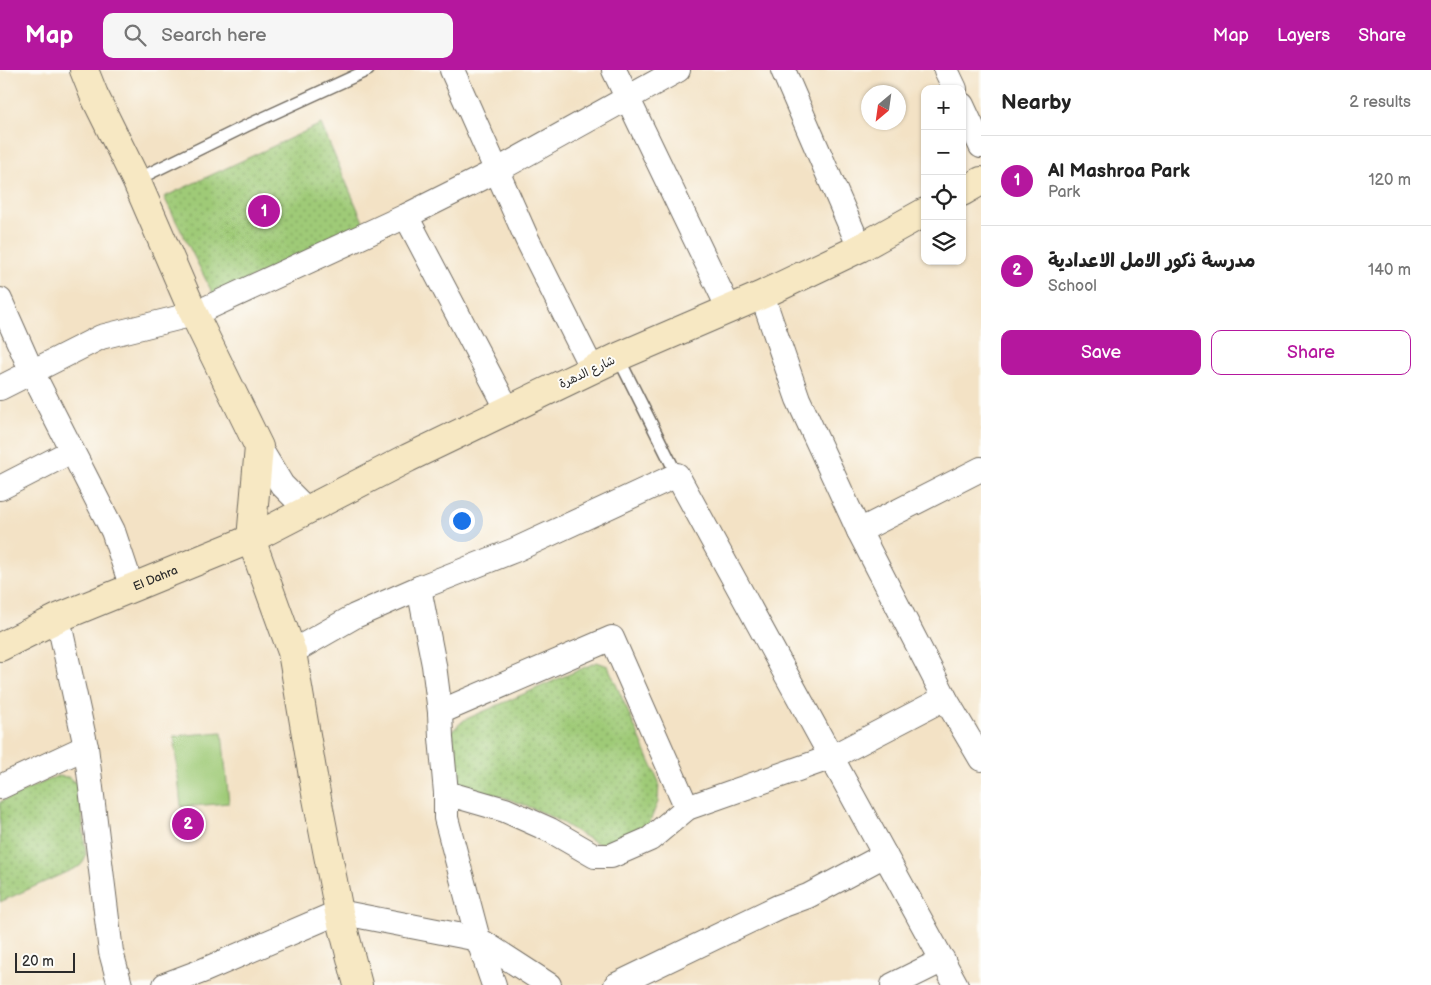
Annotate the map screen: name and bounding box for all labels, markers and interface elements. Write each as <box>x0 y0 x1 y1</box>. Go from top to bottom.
search box <box>103 13 453 58</box>
text: Map <box>25 21 73 50</box>
icon: search <box>121 21 149 49</box>
text: Search here <box>161 24 267 47</box>
text: Map <box>1213 25 1249 46</box>
text: Layers <box>1277 25 1330 46</box>
text: Share <box>1358 25 1406 46</box>
north arrow <box>861 85 906 130</box>
map controls <box>921 85 966 265</box>
button: + <box>921 85 966 130</box>
text: Nearby <box>1001 90 1071 115</box>
text: 2 results <box>1349 93 1411 112</box>
button: − <box>921 130 966 175</box>
text: Al Mashroa Park <box>1048 160 1190 183</box>
text: 1 <box>1014 171 1020 190</box>
text: 120 m <box>1368 171 1411 190</box>
button: locate <box>921 175 966 220</box>
text: Park <box>1048 183 1080 202</box>
pin: 1 <box>248 192 280 230</box>
button: layers <box>921 220 966 265</box>
text: مدرسة ذكور الامل الاعدادية <box>1048 250 1256 273</box>
text: 2 <box>1012 261 1022 280</box>
text: 140 m <box>1368 261 1411 280</box>
text: School <box>1048 277 1097 296</box>
button: Save <box>1001 330 1201 375</box>
button: Share <box>1211 330 1411 375</box>
street label: شارع الدهرة <box>557 353 618 393</box>
your location <box>449 508 475 534</box>
street label: El Dahra <box>131 563 180 594</box>
pin: 2 <box>172 805 204 843</box>
scale bar <box>15 950 75 973</box>
text: 20 m <box>22 953 54 970</box>

